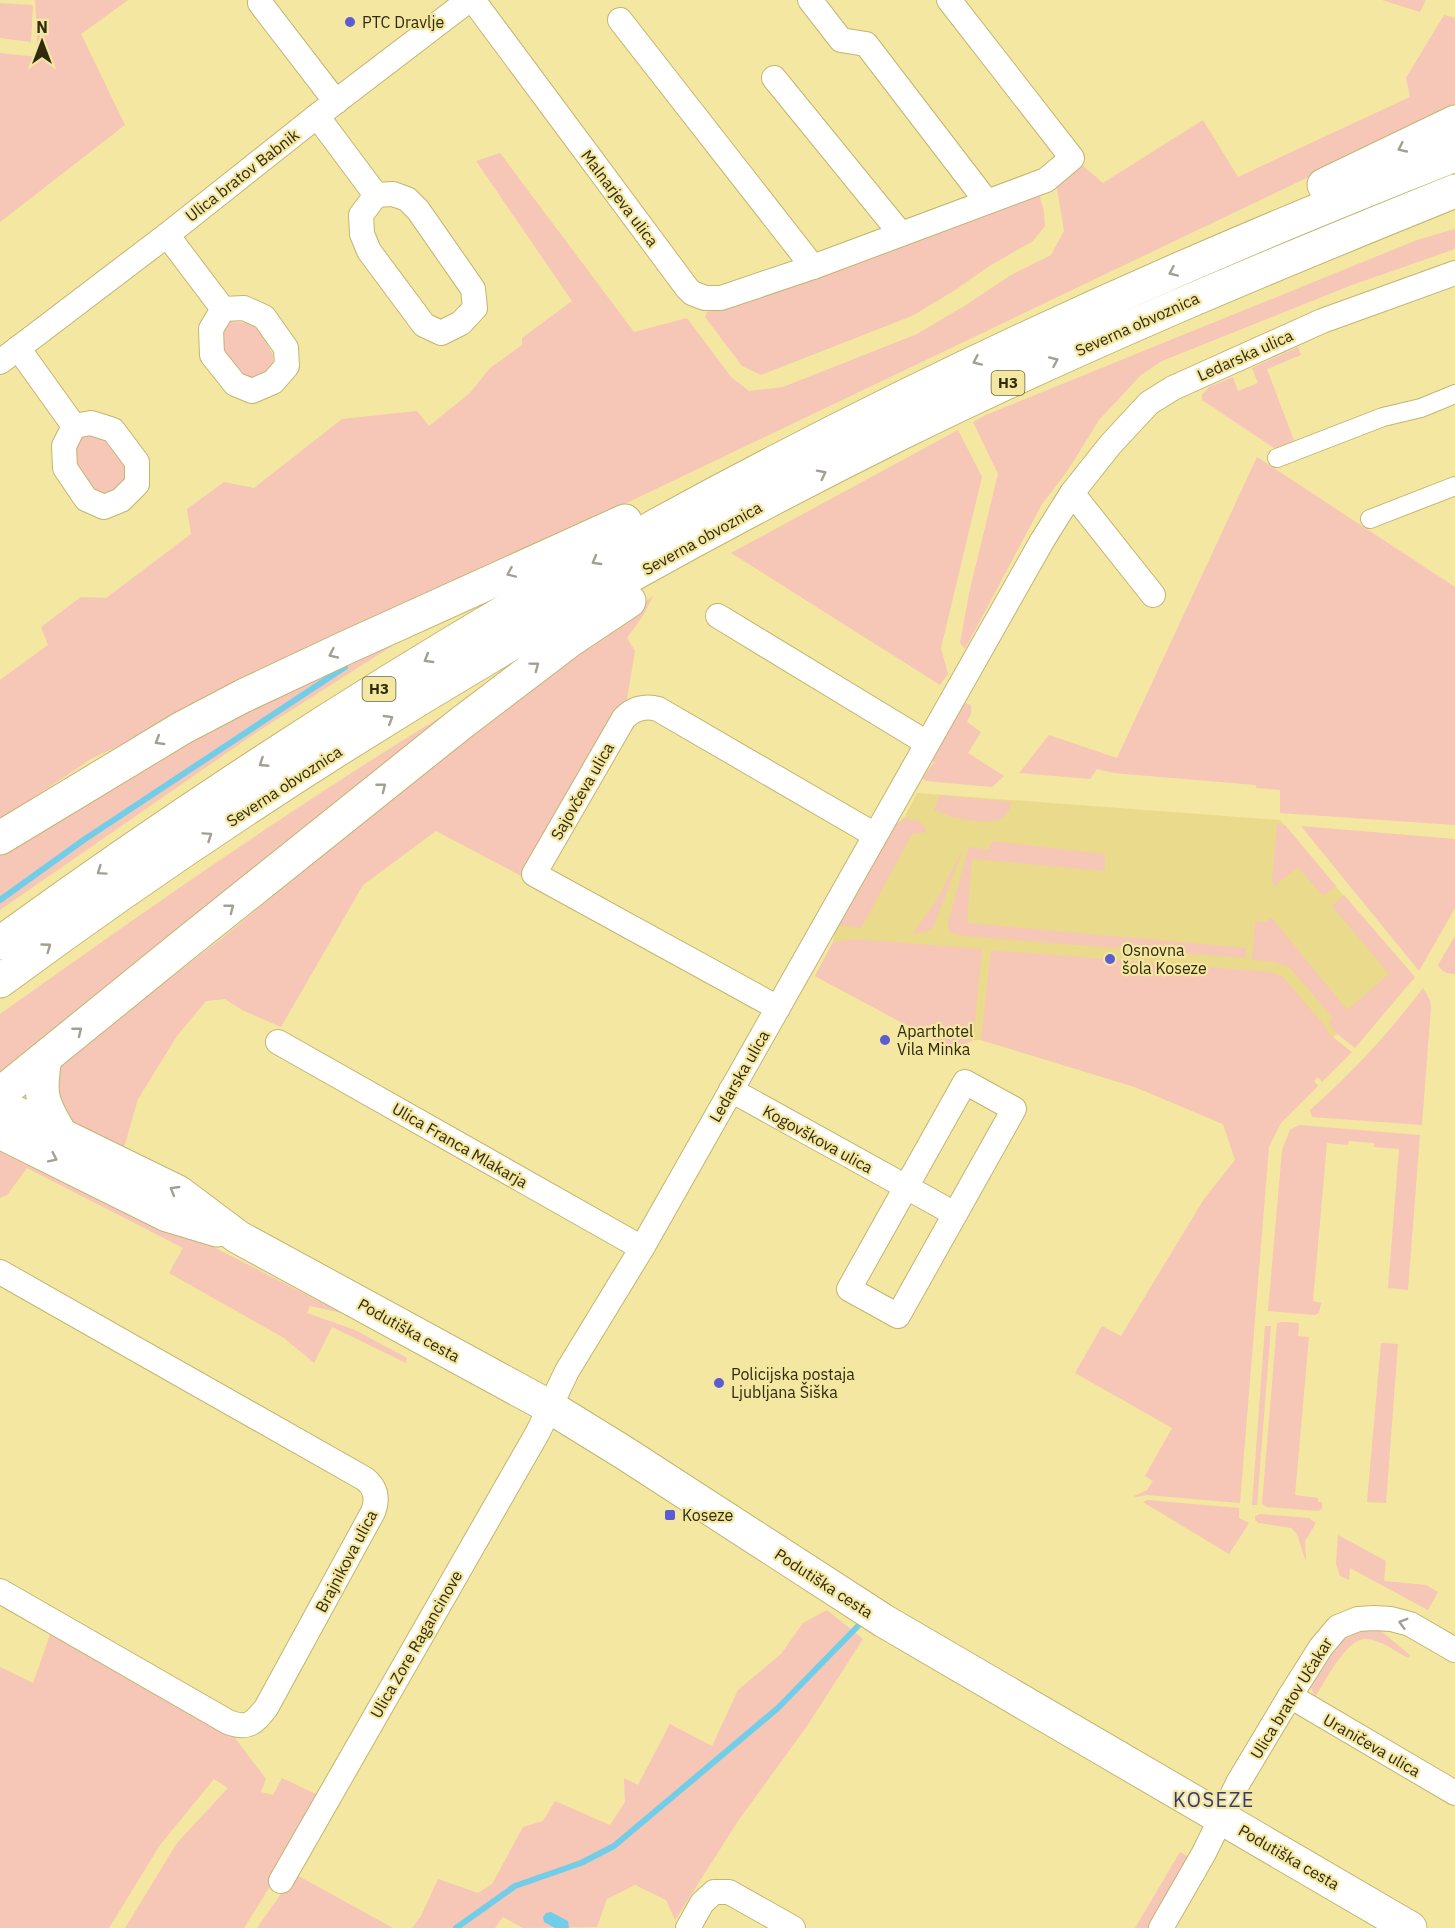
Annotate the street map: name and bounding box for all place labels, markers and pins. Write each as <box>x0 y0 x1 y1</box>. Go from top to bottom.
place label: PTC Dravlje <box>362 12 444 32</box>
marker: PTC Dravlje <box>343 15 357 29</box>
place label: Osnovna šola Koseze <box>1122 940 1207 978</box>
marker: Osnovna šola Koseze <box>1103 952 1117 966</box>
place label: Aparthotel Vila Minka <box>897 1021 973 1059</box>
marker: Aparthotel Vila Minka <box>878 1033 892 1047</box>
place label: Policijska postaja Ljubljana Šiška <box>731 1364 855 1402</box>
marker: Policijska postaja Ljubljana Šiška <box>712 1376 726 1390</box>
place label: Koseze <box>682 1505 733 1525</box>
marker: Koseze <box>663 1508 677 1522</box>

